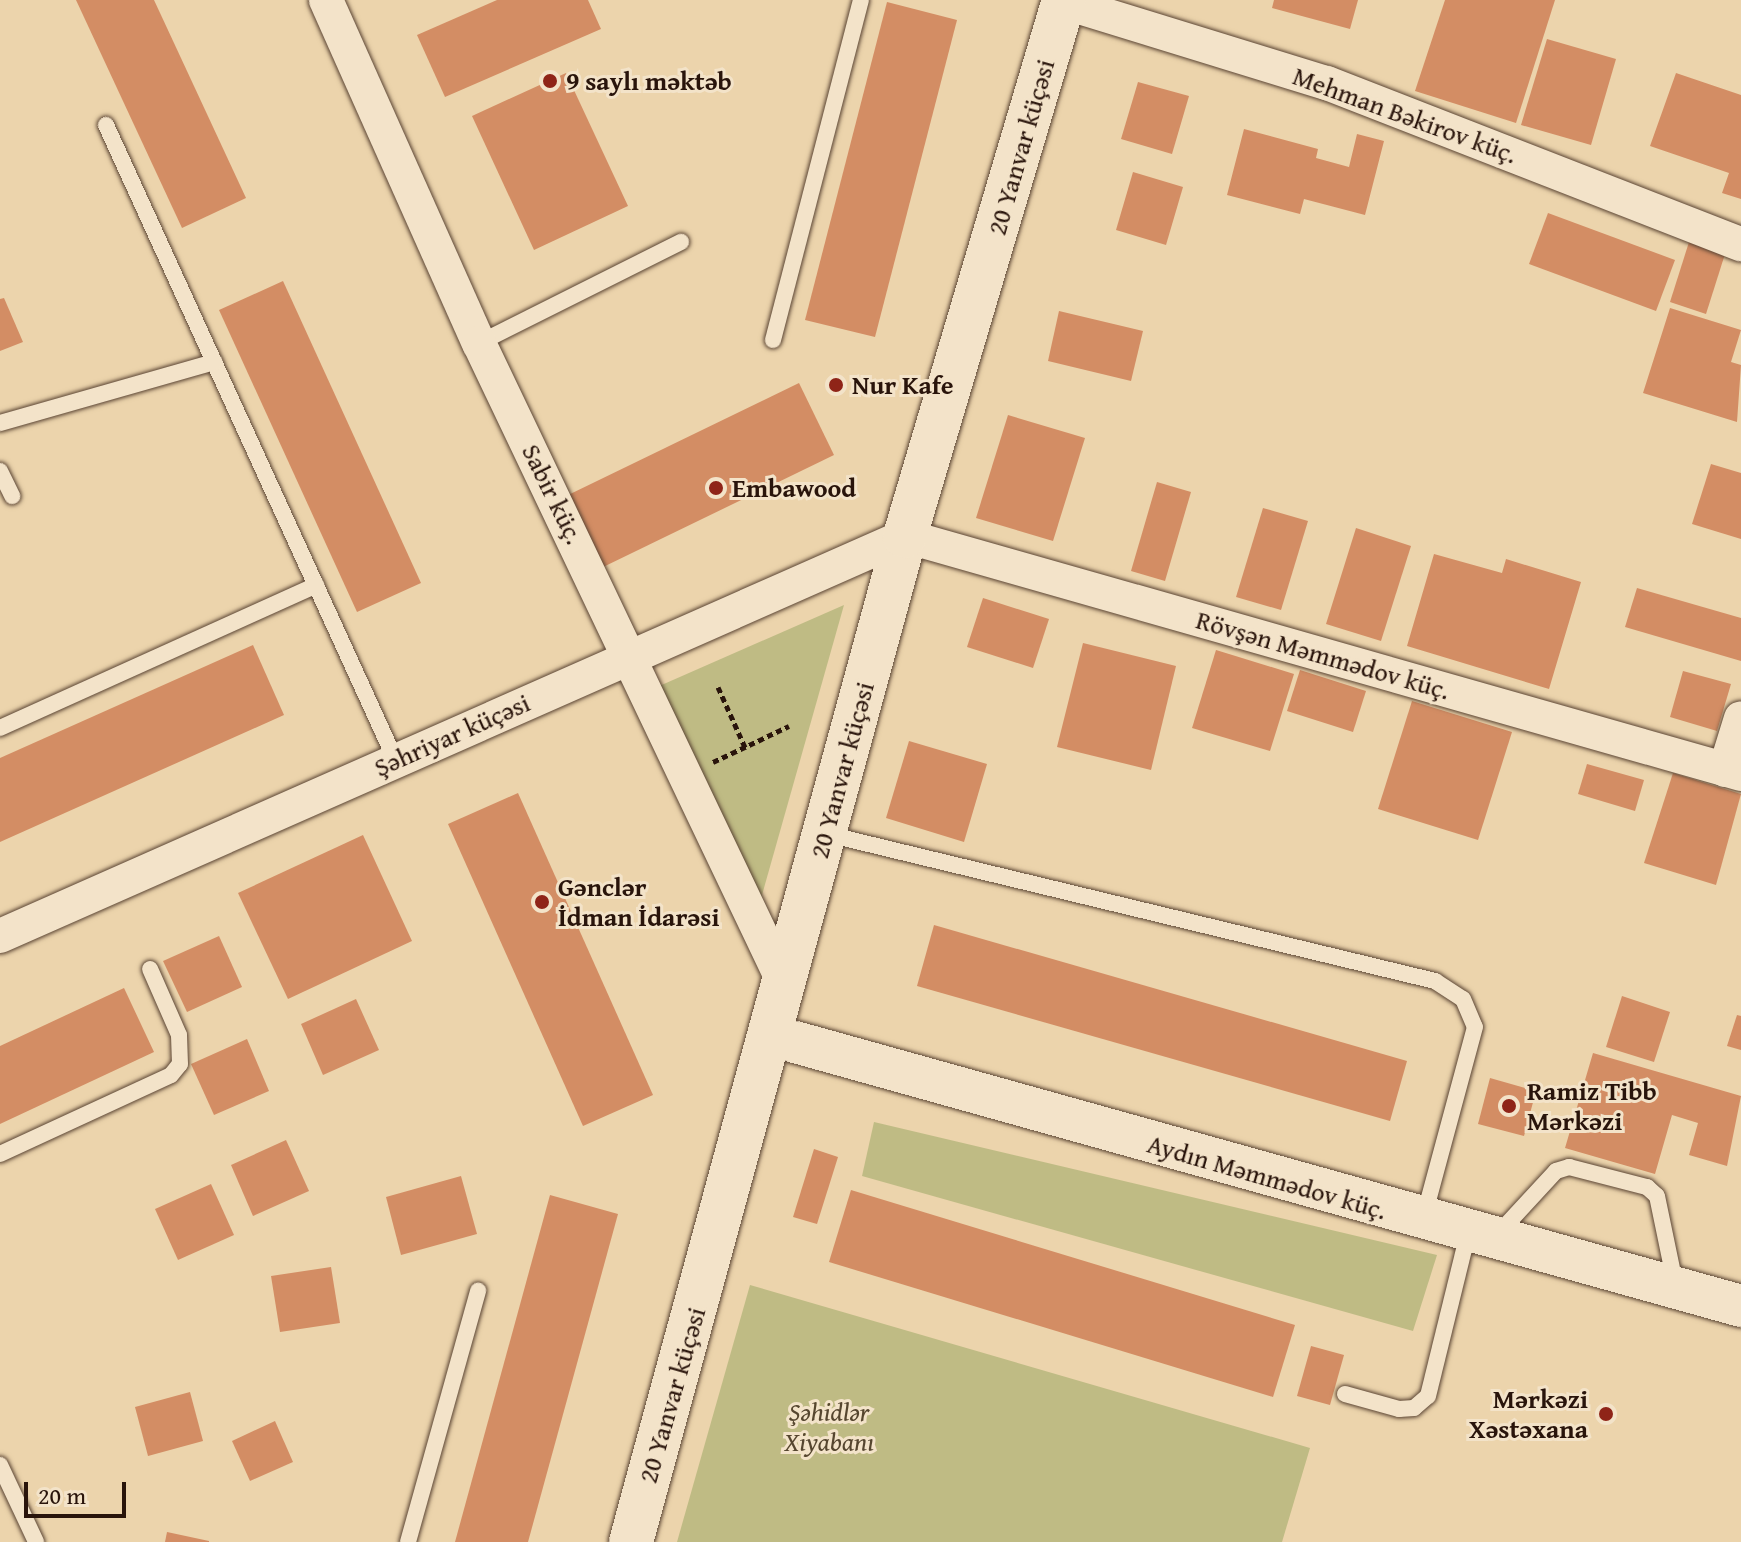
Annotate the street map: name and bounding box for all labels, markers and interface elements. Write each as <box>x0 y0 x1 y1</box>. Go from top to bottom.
street label: 20 Yanvar küçəsi <box>981 56 1061 238</box>
street label: Mehman Bəkirov küç. <box>1289 60 1521 170</box>
place label: 9 saylı məktəb <box>566 65 732 97</box>
marker: 9 saylı məktəb <box>541 72 559 90</box>
place label: Nur Kafe <box>852 369 954 401</box>
marker: Nur Kafe <box>827 376 845 394</box>
street label: Sabir küç. <box>515 439 591 549</box>
place label: Embawood <box>732 472 856 504</box>
marker: Embawood <box>707 479 725 497</box>
street label: Rövşən Məmmədov küç. <box>1193 604 1453 706</box>
street label: 20 Yanvar küçəsi <box>803 678 881 862</box>
street label: Şəhriyar küçəsi <box>369 687 535 783</box>
place label: Gənclər İdman İdarəsi <box>558 871 719 932</box>
marker: Gənclər İdman İdarəsi <box>533 893 551 911</box>
place label: Ramiz Tibb Mərkəzi <box>1527 1075 1657 1136</box>
marker: Ramiz Tibb Mərkəzi <box>1498 1095 1520 1117</box>
street label: Aydın Məmmədov küç. <box>1144 1128 1390 1226</box>
street label: 20 Yanvar küçəsi <box>632 1304 712 1486</box>
place label: Mərkəzi Xəstəxana <box>1469 1383 1588 1444</box>
park label: Şəhidlər Xiyabanı <box>784 1396 874 1458</box>
marker: Mərkəzi Xəstəxana <box>1595 1403 1617 1425</box>
scale bar <box>28 1466 130 1516</box>
text: 20 m <box>38 1478 86 1513</box>

